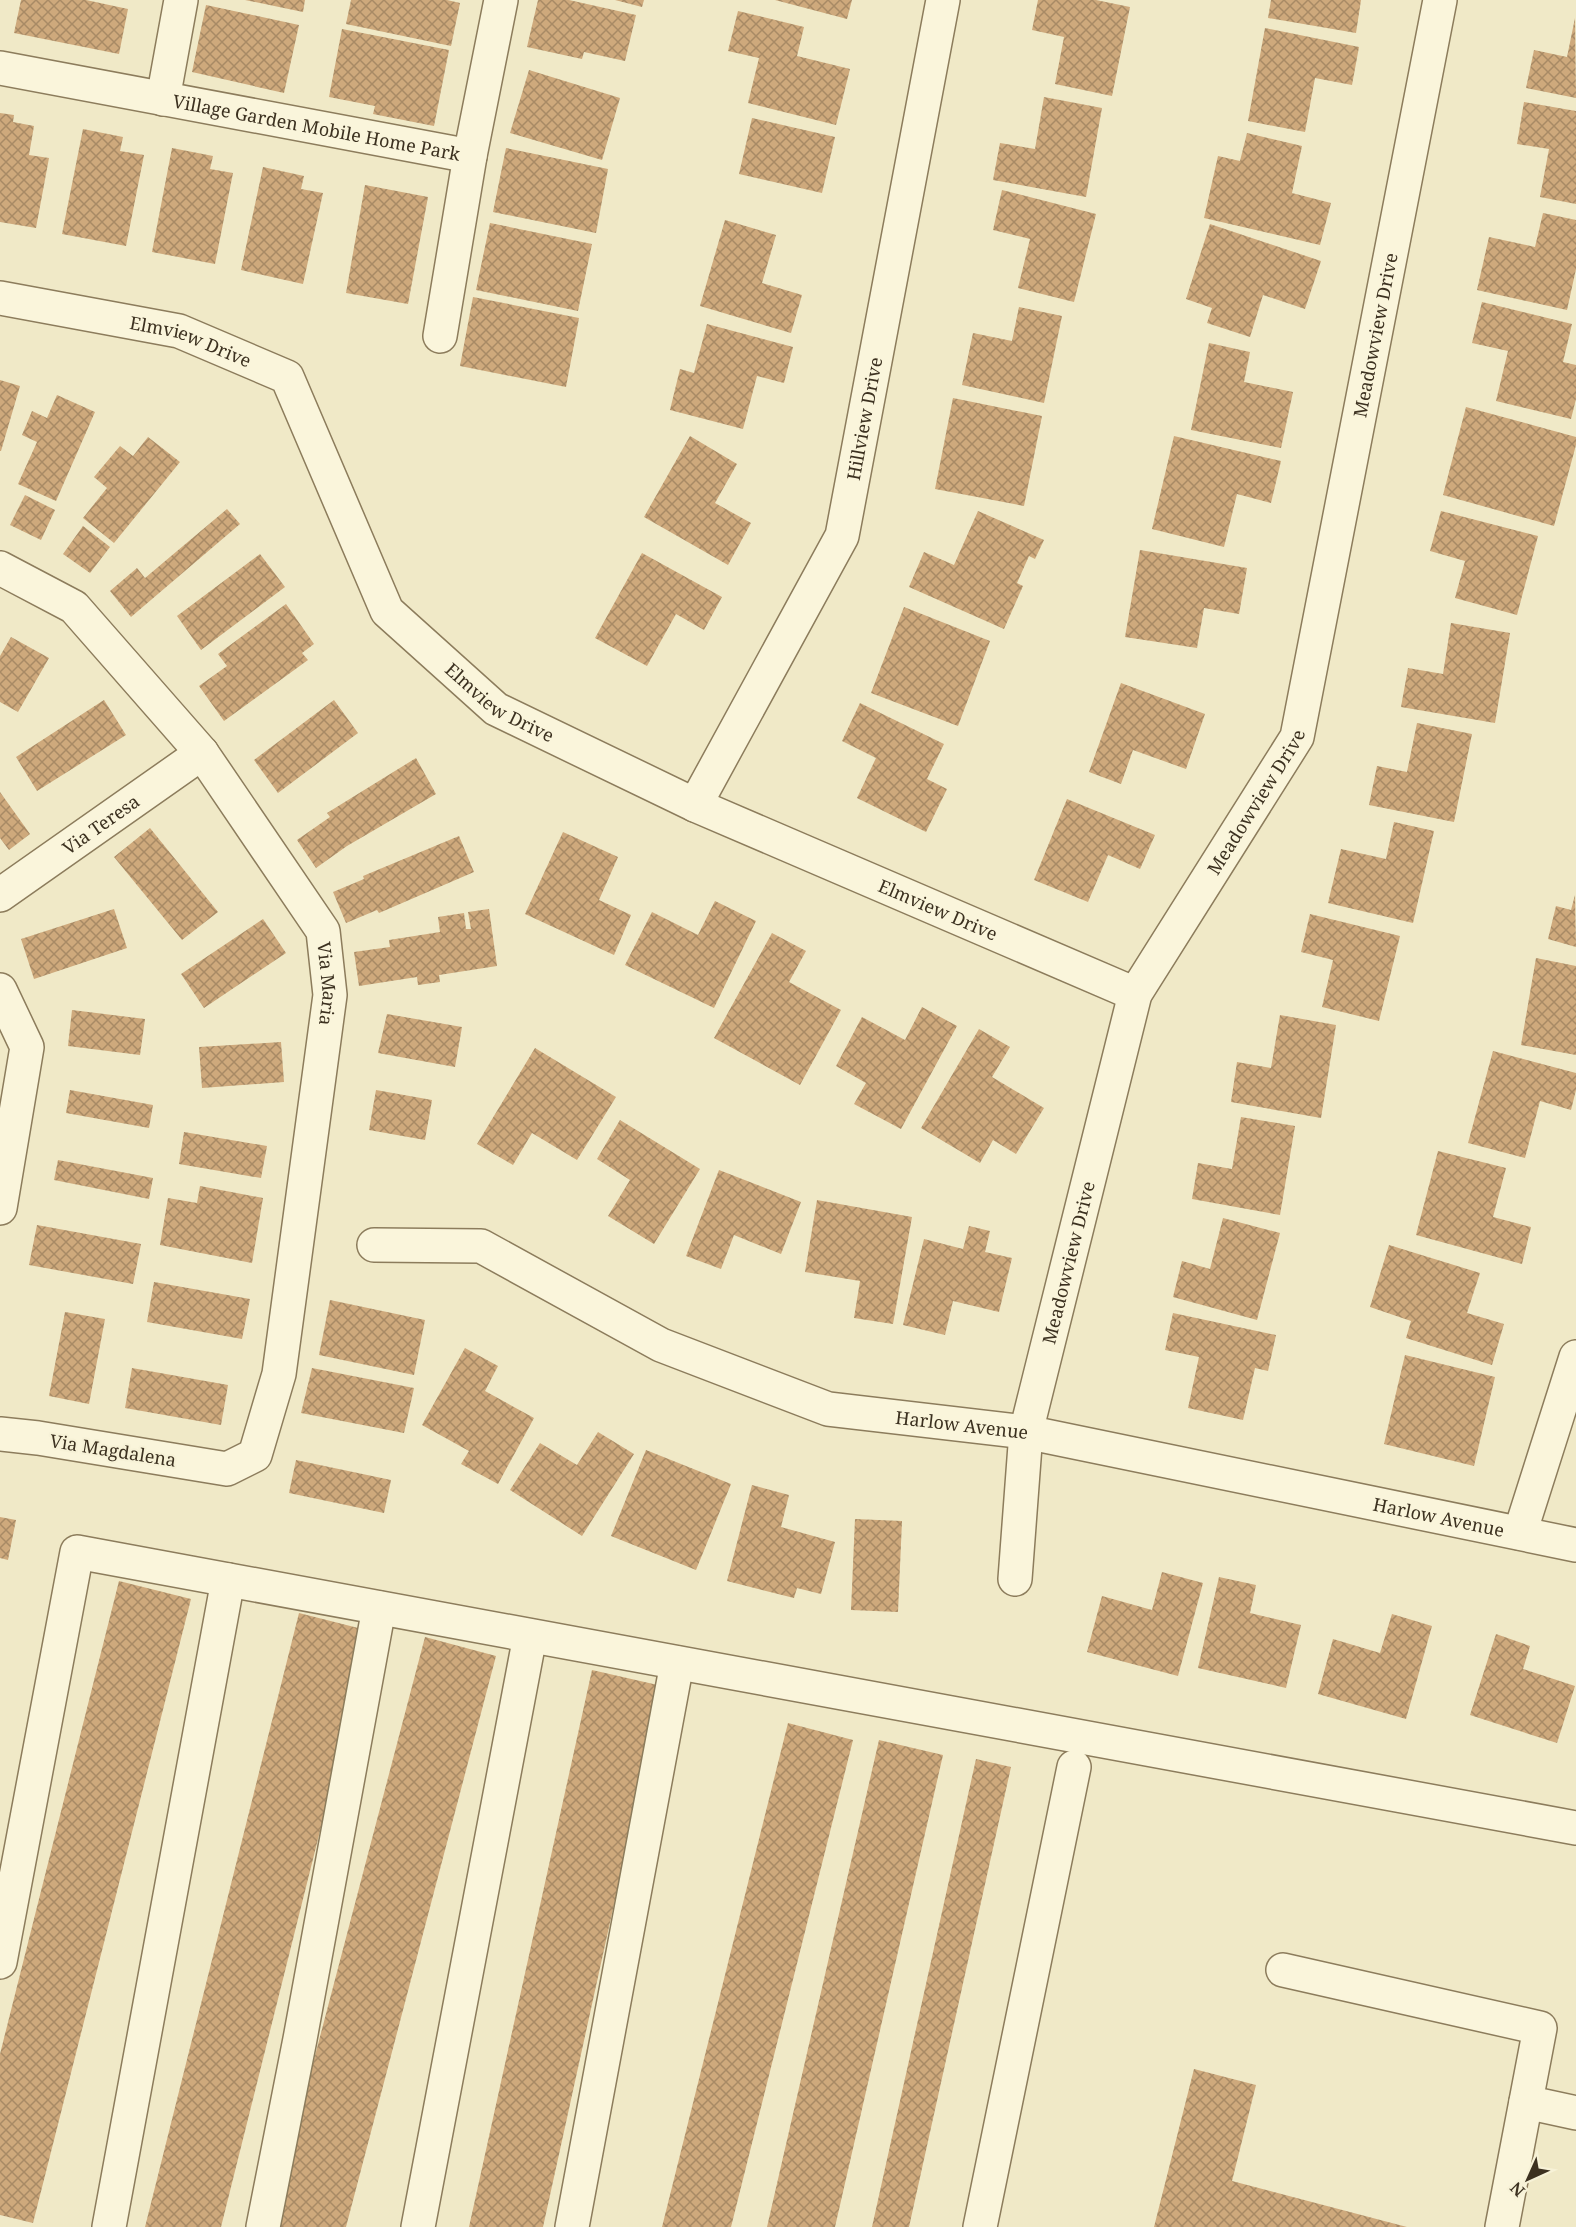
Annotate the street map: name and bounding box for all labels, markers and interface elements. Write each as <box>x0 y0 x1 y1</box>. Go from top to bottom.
street label: Village Garden Mobile Home Park <box>171 89 463 166</box>
street label: Meadowview Drive <box>1347 251 1403 419</box>
street label: Elmview Drive <box>128 310 255 372</box>
street label: Hillview Drive <box>841 355 887 482</box>
street label: Elmview Drive <box>440 657 558 747</box>
street label: Meadowview Drive <box>1201 728 1310 879</box>
street label: Via Teresa <box>57 789 144 860</box>
street label: Elmview Drive <box>875 873 1001 946</box>
street label: Via Maria <box>312 940 342 1027</box>
street label: Meadowview Drive <box>1036 1179 1100 1347</box>
street label: Harlow Avenue <box>894 1405 1030 1444</box>
street label: Via Magdalena <box>48 1428 178 1472</box>
street label: Harlow Avenue <box>1371 1492 1507 1542</box>
north arrow <box>1498 2149 1558 2209</box>
text: N <box>1505 2177 1530 2202</box>

